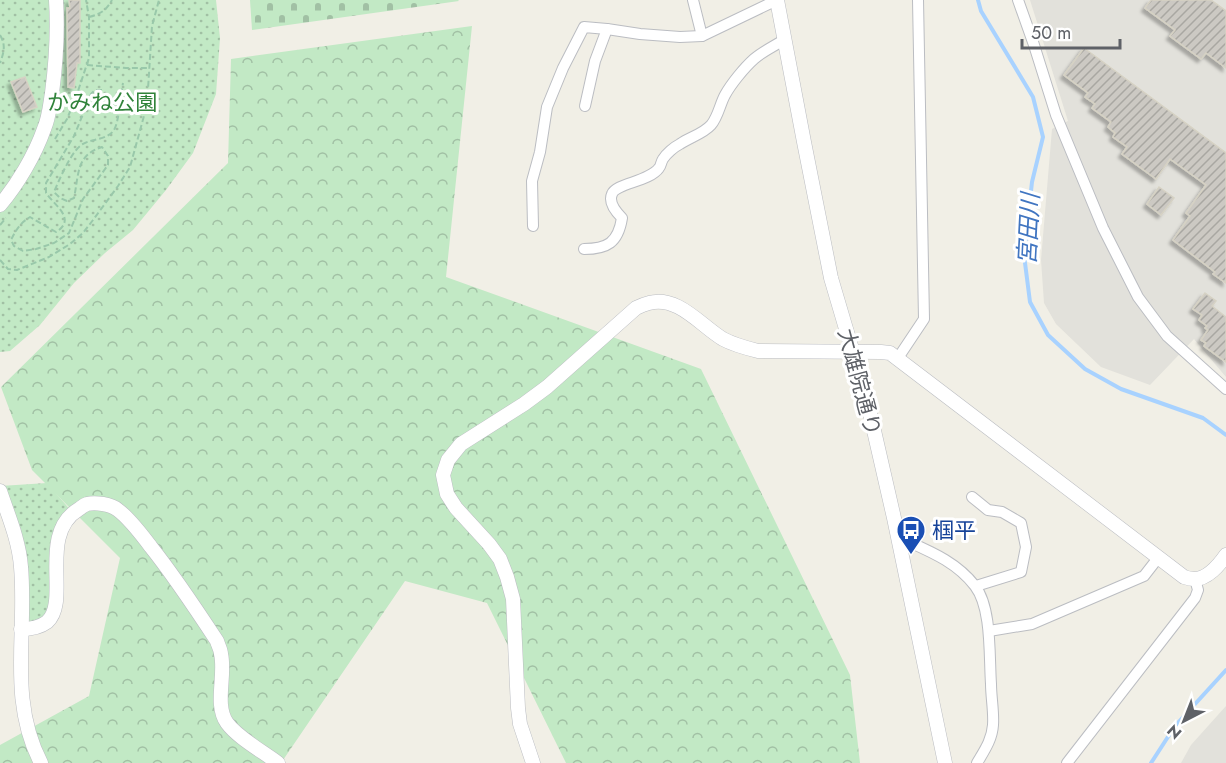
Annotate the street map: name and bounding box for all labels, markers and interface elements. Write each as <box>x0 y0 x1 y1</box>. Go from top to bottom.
scale bar <box>1022 12 1120 50</box>
text: 50 m <box>1031 20 1071 46</box>
park label: かみね公園 <box>47 86 157 118</box>
water label: 宮田川 <box>1009 189 1048 266</box>
street label: 大雄院通り <box>830 325 890 439</box>
bus stop icon: 椢平 <box>895 514 927 556</box>
place label: 椢平 <box>932 514 976 546</box>
north arrow <box>1154 691 1214 751</box>
text: N <box>1162 719 1187 745</box>

